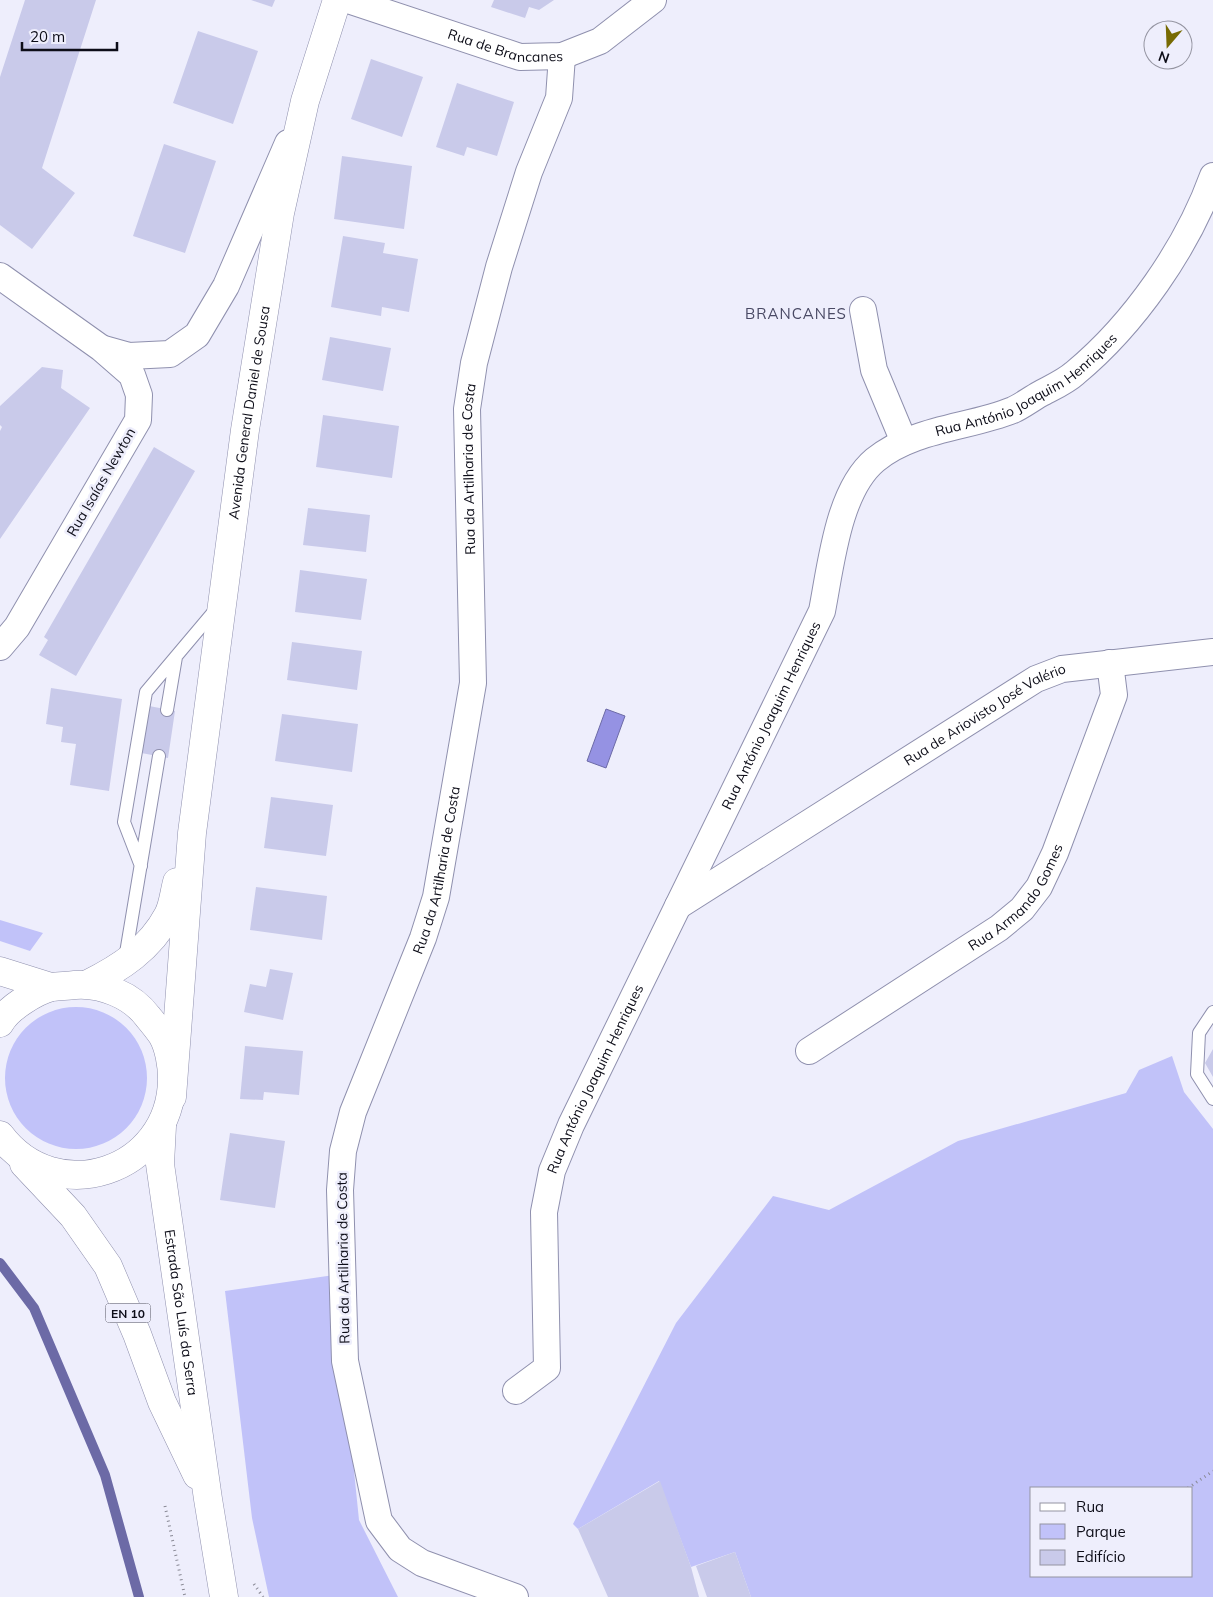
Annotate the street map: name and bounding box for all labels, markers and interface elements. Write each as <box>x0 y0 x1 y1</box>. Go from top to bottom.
scale bar <box>22 20 118 52</box>
north arrow <box>1143 20 1193 70</box>
street label: Rua de Brancanes <box>445 25 563 66</box>
text: 20 m <box>30 27 65 46</box>
text: N <box>1156 47 1172 68</box>
street label: Avenida General Daniel de Sousa <box>224 304 274 521</box>
district label: BRANCANES <box>745 304 847 323</box>
street label: Rua António Joaquim Henriques <box>933 329 1121 440</box>
street label: Rua da Artilharia de Costa <box>458 382 480 555</box>
street label: Rua Isaías Newton <box>63 424 139 540</box>
street label: Rua António Joaquim Henriques <box>717 618 825 812</box>
street label: Rua de Ariovisto José Valério <box>900 659 1068 770</box>
street label: Rua da Artilharia de Costa <box>408 785 464 957</box>
street label: Rua Armando Gomes <box>965 841 1067 955</box>
street label: Rua António Joaquim Henriques <box>543 981 647 1176</box>
street label: Rua da Artilharia de Costa <box>333 1172 353 1344</box>
street label: Estrada São Luís da Serra <box>160 1228 202 1397</box>
road number: EN 10 <box>106 1304 150 1322</box>
legend <box>1030 1487 1193 1577</box>
text: Rua <box>1076 1497 1104 1516</box>
text: Parque <box>1076 1522 1126 1541</box>
text: Edifício <box>1076 1547 1126 1566</box>

